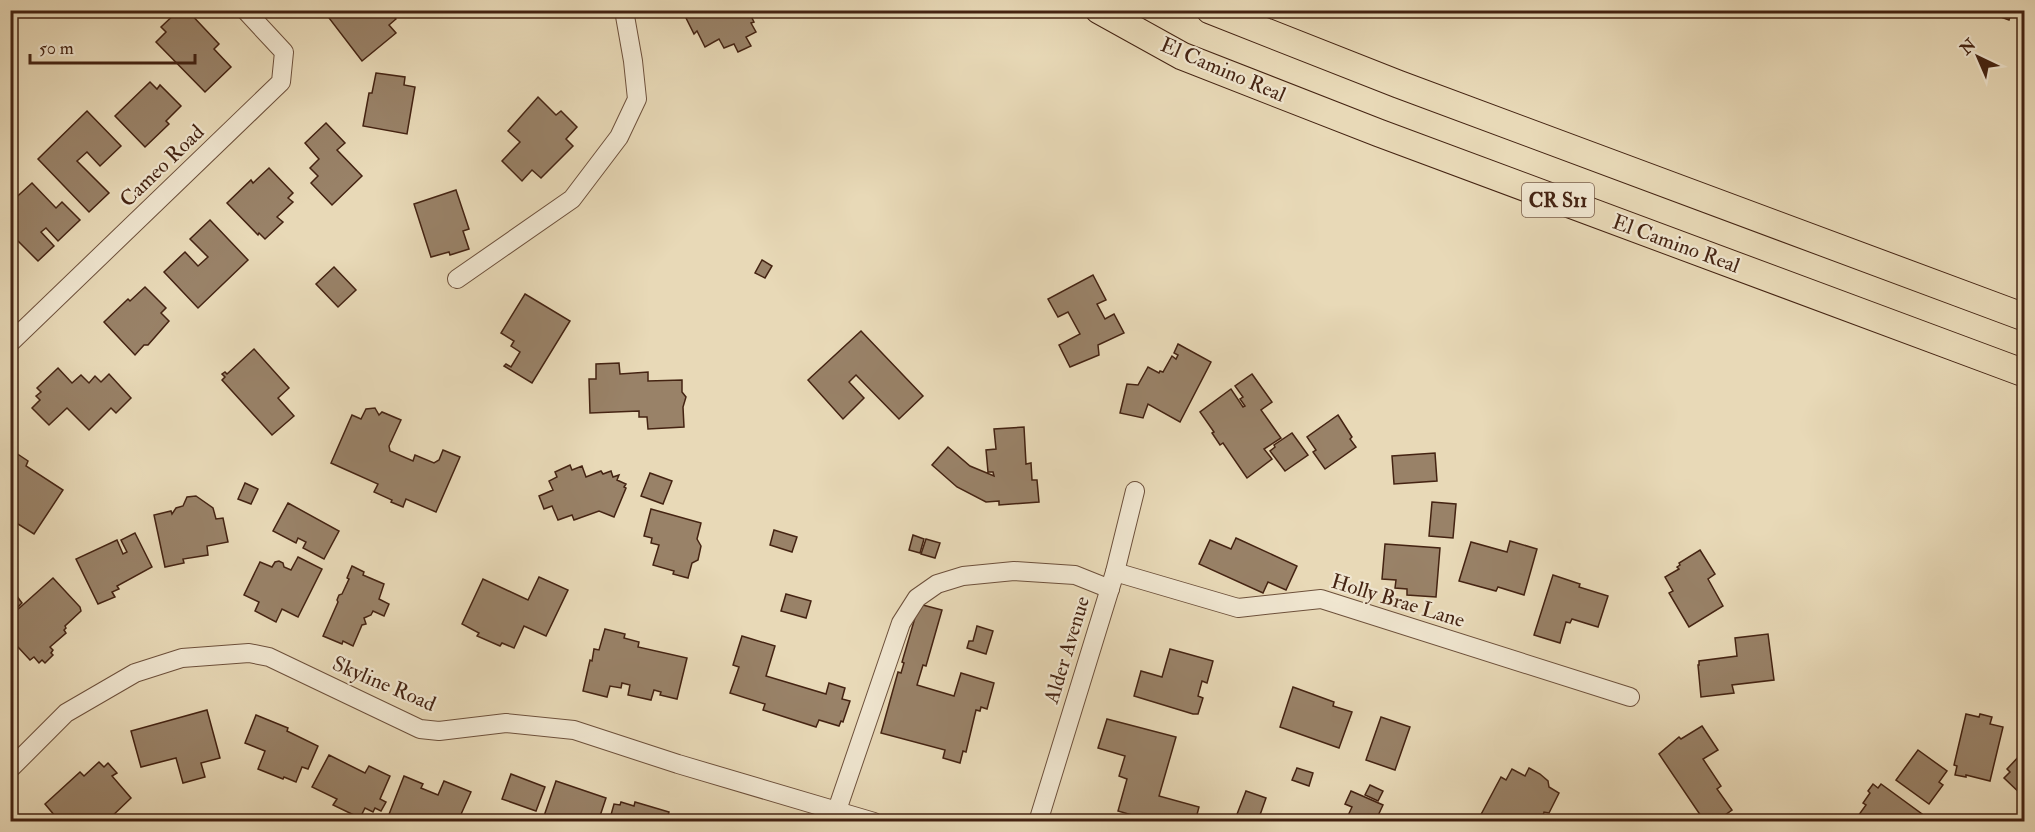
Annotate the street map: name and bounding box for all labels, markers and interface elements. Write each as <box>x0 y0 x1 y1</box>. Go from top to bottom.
scale bar <box>30 27 195 65</box>
north arrow <box>1948 27 2008 87</box>
street label: El Camino Real <box>1156 31 1290 109</box>
text: N <box>1955 34 1981 60</box>
text: 50 m <box>39 37 74 60</box>
street label: Cameo Road <box>114 119 210 213</box>
road number: CR S11 <box>1522 183 1594 217</box>
street label: El Camino Real <box>1609 208 1744 280</box>
street label: Holly Brae Lane <box>1328 568 1468 634</box>
street label: Alder Avenue <box>1038 593 1096 708</box>
street label: Skyline Road <box>328 650 440 718</box>

